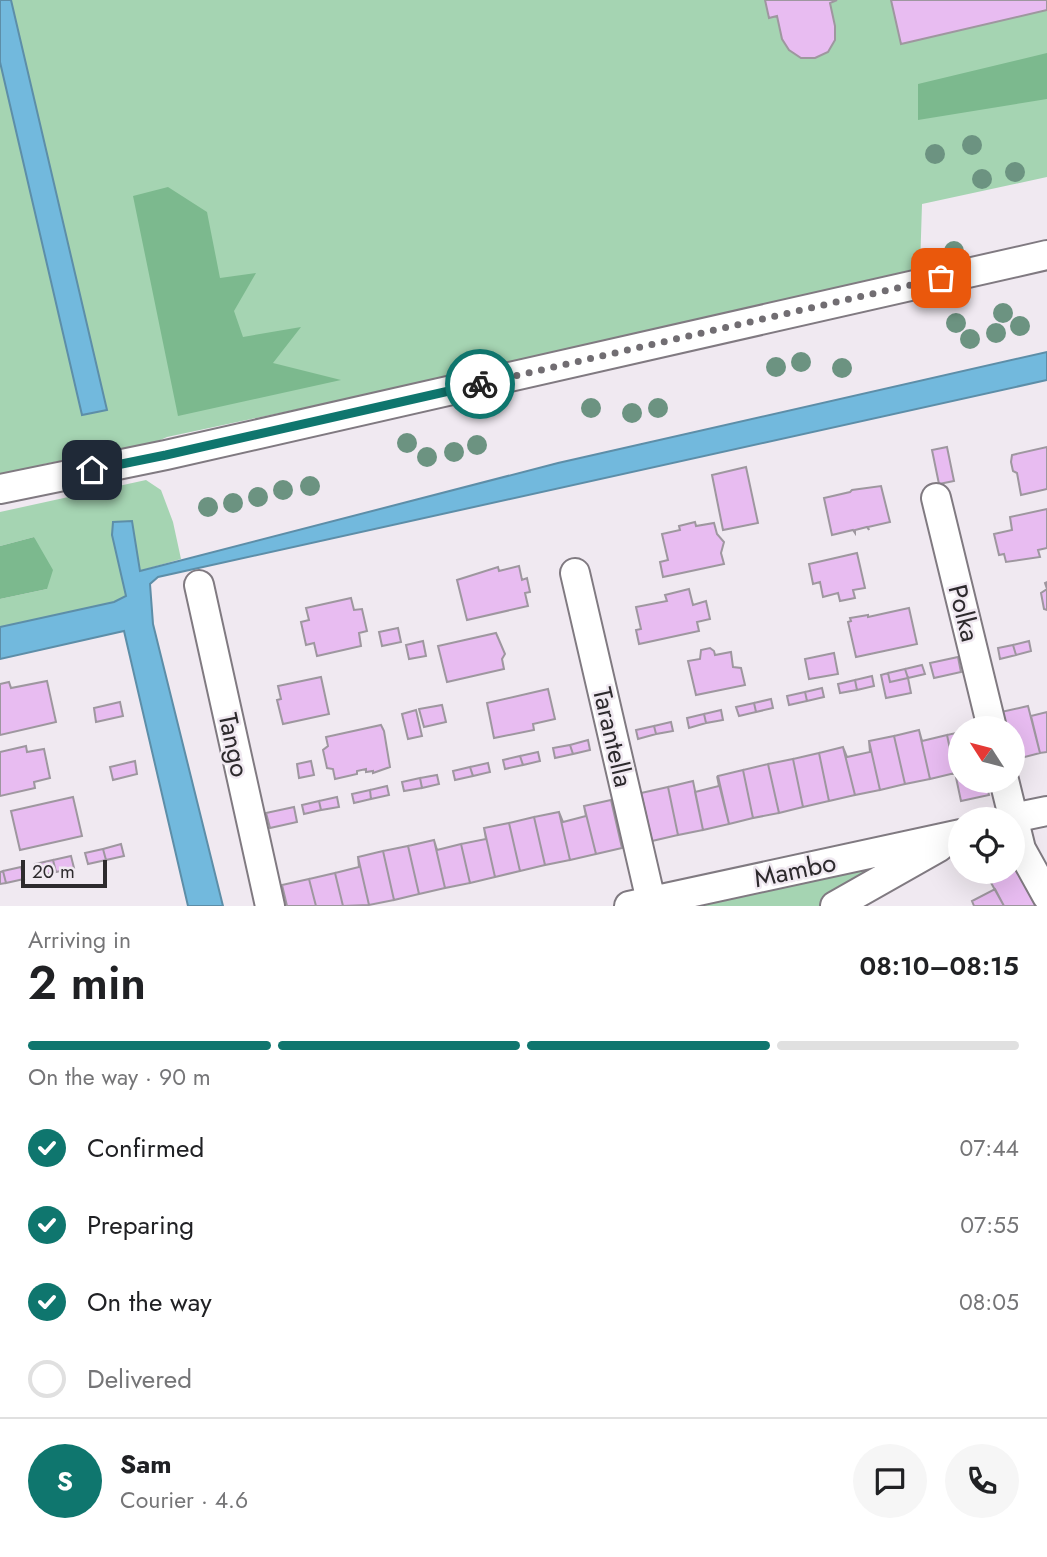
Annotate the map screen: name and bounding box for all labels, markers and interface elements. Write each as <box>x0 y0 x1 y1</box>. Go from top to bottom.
pin <box>911 248 971 308</box>
icon: bag <box>922 259 960 297</box>
courier <box>445 349 515 419</box>
icon: bike <box>461 365 499 403</box>
pin <box>62 440 122 500</box>
icon: home <box>73 451 111 489</box>
street label: Polka <box>939 580 989 646</box>
street label: Tarantella <box>583 683 643 791</box>
street label: Tango <box>209 709 259 781</box>
north arrow <box>948 716 1026 793</box>
map controls <box>948 716 1025 884</box>
button: locate <box>948 807 1025 884</box>
street label: Mambo <box>751 843 839 897</box>
scale bar <box>21 857 107 889</box>
text: 20 m <box>32 858 75 885</box>
text: Arriving in <box>28 923 131 957</box>
text: 08:10–08:15 <box>859 947 1019 985</box>
text: 2 min <box>28 950 146 1016</box>
text: On the way · 90 m <box>28 1060 211 1094</box>
icon: check <box>28 1129 66 1167</box>
text: Confirmed <box>87 1129 204 1167</box>
text: 07:44 <box>959 1131 1019 1165</box>
icon: check <box>28 1206 66 1244</box>
text: Preparing <box>87 1206 194 1244</box>
text: 07:55 <box>960 1208 1019 1242</box>
icon: check <box>28 1283 66 1321</box>
text: On the way <box>87 1283 212 1321</box>
text: 08:05 <box>959 1285 1019 1319</box>
text: Delivered <box>87 1360 192 1398</box>
button: chat <box>853 1444 927 1518</box>
button: phone <box>945 1444 1019 1518</box>
text: Sam <box>120 1445 172 1483</box>
text: S <box>57 1462 73 1500</box>
text: Courier · 4.6 <box>120 1483 248 1517</box>

